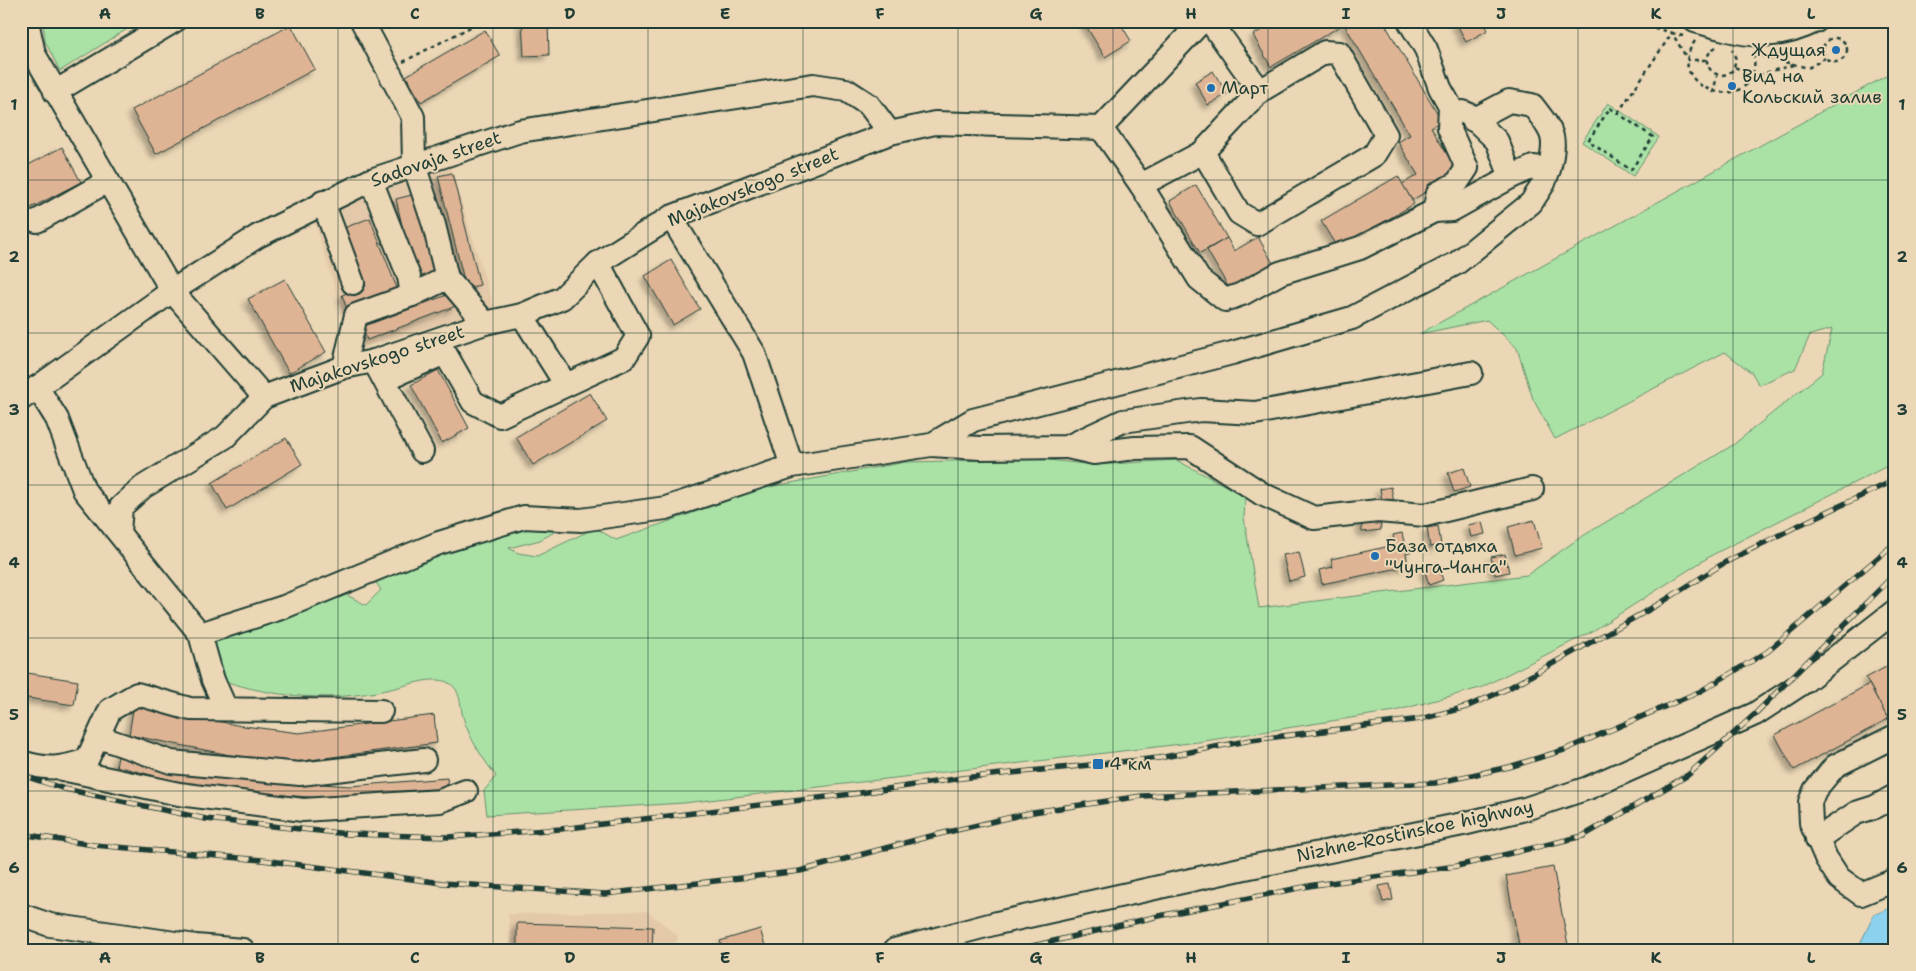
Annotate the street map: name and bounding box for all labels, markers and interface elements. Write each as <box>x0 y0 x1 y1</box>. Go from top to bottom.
text: A <box>99 3 111 24</box>
text: B <box>255 3 265 24</box>
text: C <box>410 3 420 24</box>
text: D <box>564 3 576 24</box>
text: E <box>720 3 730 24</box>
text: F <box>875 3 885 24</box>
text: G <box>1030 3 1043 24</box>
text: H <box>1185 3 1197 24</box>
text: I <box>1342 3 1351 24</box>
text: J <box>1496 3 1506 24</box>
text: K <box>1651 3 1662 24</box>
text: L <box>1807 3 1816 24</box>
place label: Ждущая <box>1751 38 1826 62</box>
marker: Ждущая <box>1830 44 1842 56</box>
place label: Вид на Кольский залив <box>1742 64 1882 109</box>
place label: Март <box>1221 76 1269 100</box>
marker: Вид на Кольский залив <box>1726 80 1738 92</box>
marker: Март <box>1205 82 1217 94</box>
text: 1 <box>10 94 18 115</box>
text: 1 <box>1898 94 1906 115</box>
street label: Sadovaja street <box>367 125 505 193</box>
street label: Majakovskogo street <box>664 142 842 232</box>
text: 2 <box>8 246 20 267</box>
text: 2 <box>1896 246 1908 267</box>
street label: Majakovskogo street <box>287 319 468 399</box>
text: 3 <box>8 399 20 420</box>
text: 3 <box>1896 399 1908 420</box>
place label: База отдыха "Чунга-Чанга" <box>1385 534 1507 579</box>
marker: База отдыха "Чунга-Чанга" <box>1369 550 1381 562</box>
text: 4 <box>8 552 20 573</box>
text: 4 <box>1896 552 1908 573</box>
text: 5 <box>9 704 19 725</box>
text: 5 <box>1897 704 1907 725</box>
place label: 4 км <box>1109 752 1151 776</box>
marker: 4 км <box>1091 757 1105 771</box>
street label: Nizhne-Rostinskoe highway <box>1294 794 1536 868</box>
text: 6 <box>8 857 20 878</box>
text: 6 <box>1896 857 1908 878</box>
text: A <box>99 947 111 968</box>
text: B <box>255 947 265 968</box>
text: C <box>410 947 420 968</box>
text: D <box>564 947 576 968</box>
text: E <box>720 947 730 968</box>
text: F <box>875 947 885 968</box>
text: G <box>1030 947 1043 968</box>
text: H <box>1185 947 1197 968</box>
text: I <box>1342 947 1351 968</box>
text: J <box>1496 947 1506 968</box>
text: K <box>1651 947 1662 968</box>
text: L <box>1807 947 1816 968</box>

